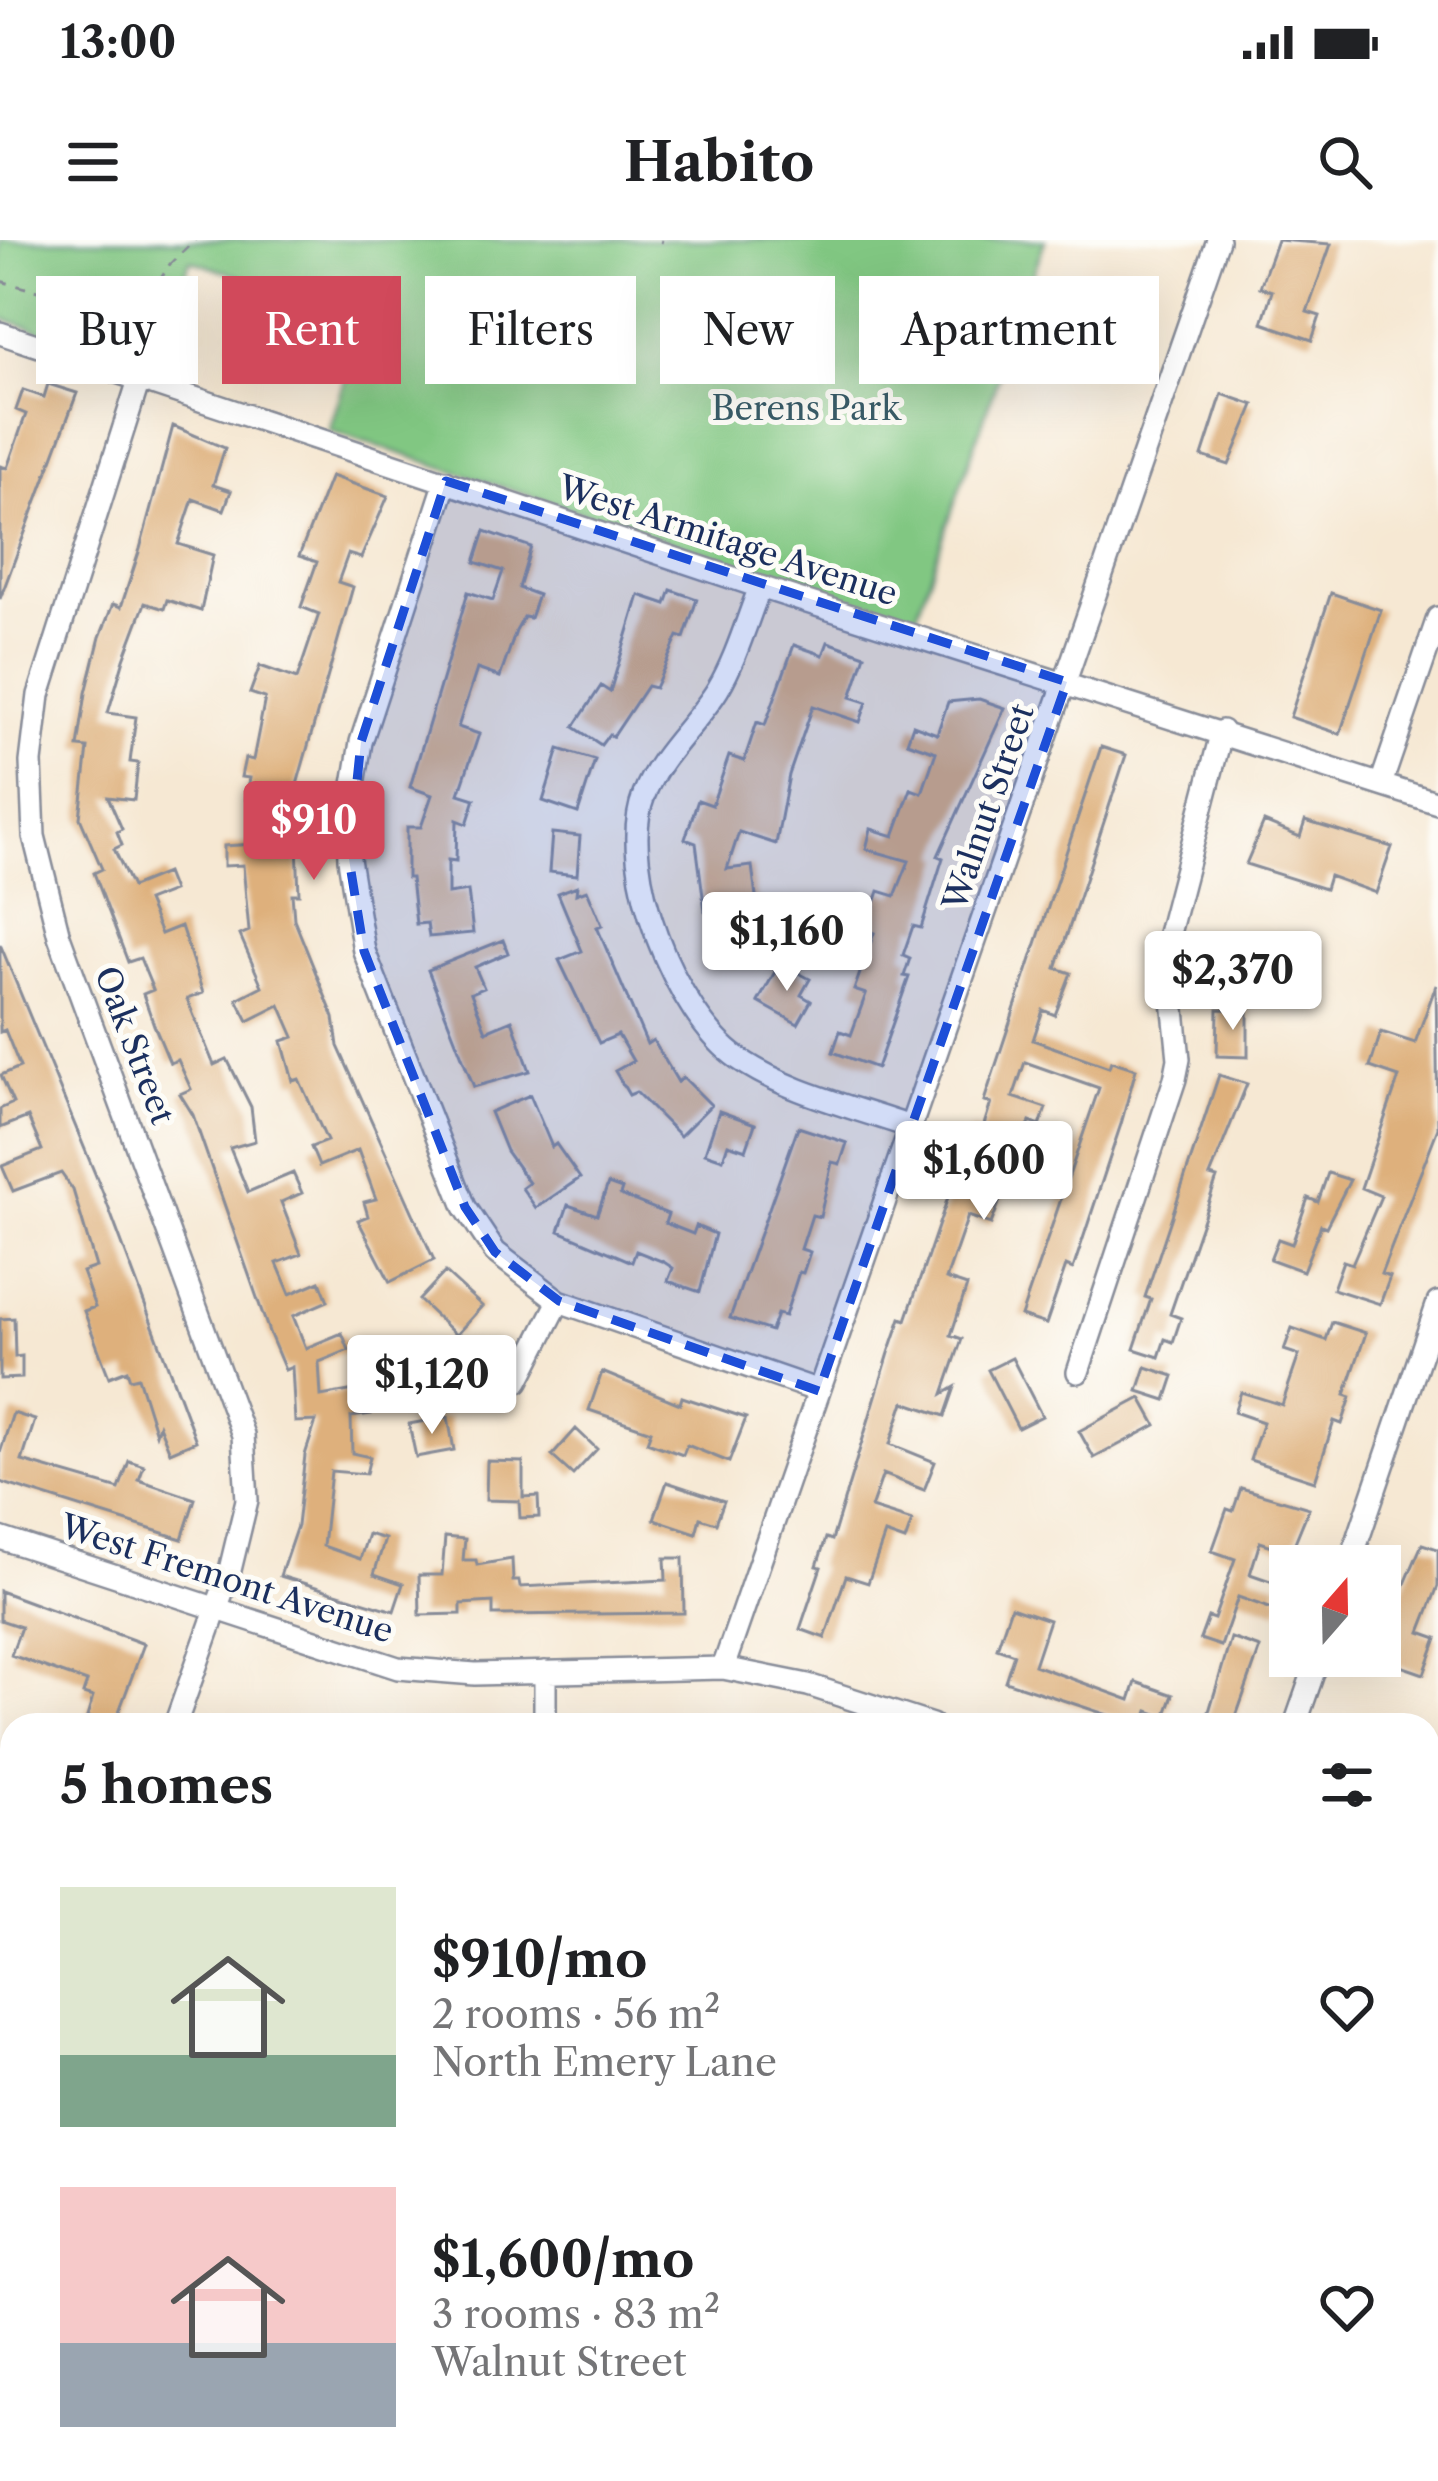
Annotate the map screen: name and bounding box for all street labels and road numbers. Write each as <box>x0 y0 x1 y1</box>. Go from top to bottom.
street label: West Armitage Avenue <box>552 466 902 615</box>
street label: Walnut Street <box>934 698 1043 917</box>
street label: Oak Street <box>86 961 183 1130</box>
street label: West Fremont Avenue <box>54 1505 399 1652</box>

